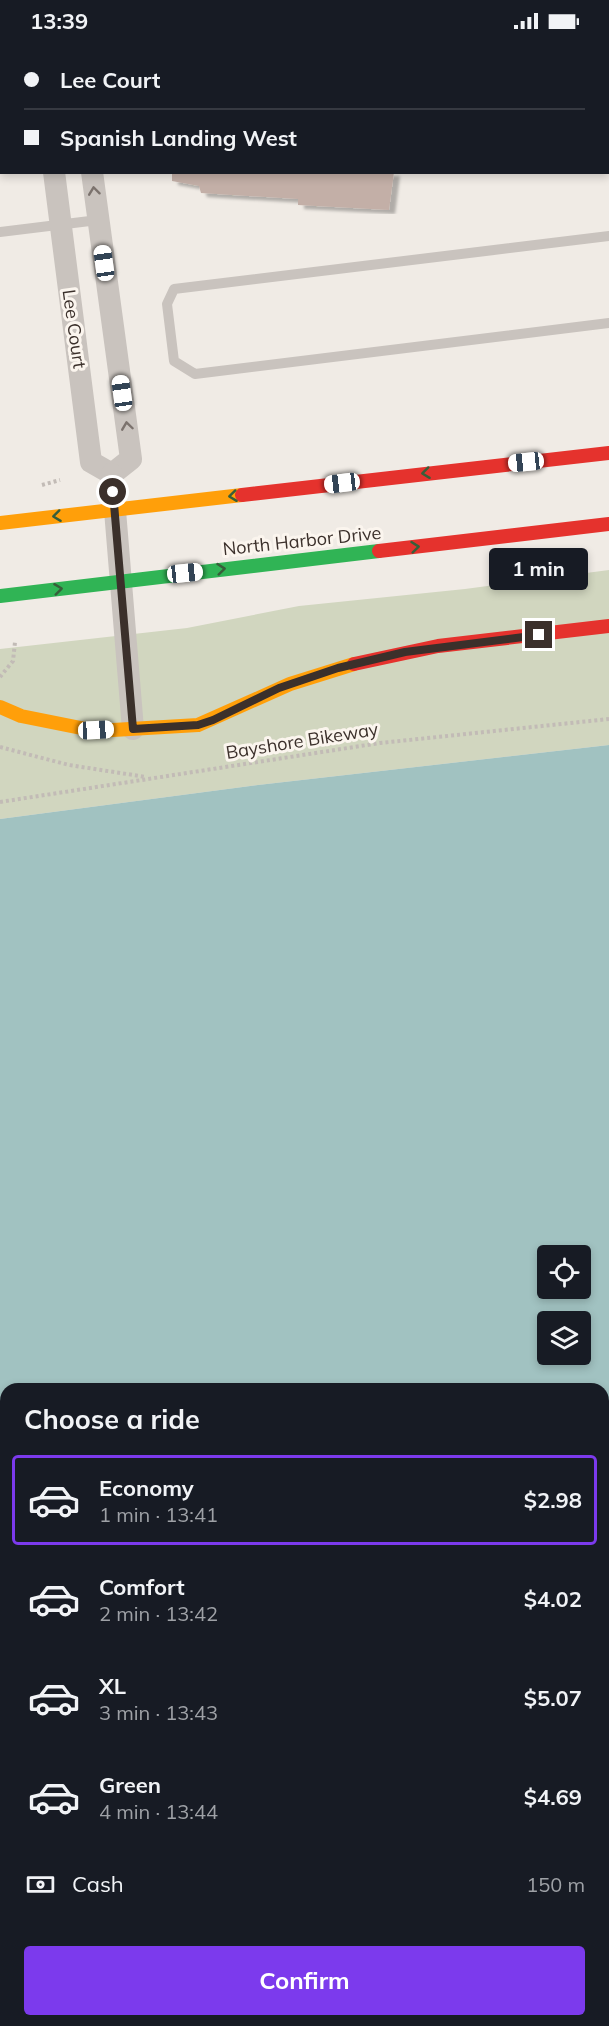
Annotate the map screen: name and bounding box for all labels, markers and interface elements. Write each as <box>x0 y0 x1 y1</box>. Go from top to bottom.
text: 13:39 <box>30 7 88 35</box>
text: Lee Court <box>60 66 160 94</box>
text: Spanish Landing West <box>60 124 297 152</box>
one-way arrow <box>88 186 101 195</box>
car <box>93 244 115 282</box>
street label: Lee Court <box>58 288 91 370</box>
car <box>111 374 133 412</box>
one-way arrow <box>121 421 133 430</box>
car <box>507 451 545 473</box>
one-way arrow <box>422 466 431 479</box>
car <box>323 472 361 494</box>
route start <box>99 478 126 505</box>
one-way arrow <box>228 489 237 502</box>
one-way arrow <box>53 510 62 522</box>
street label: North Harbor Drive <box>222 521 382 560</box>
one-way arrow <box>410 541 420 553</box>
callout: 1 min <box>490 548 588 590</box>
text: 1 min <box>512 556 565 581</box>
car <box>166 562 204 584</box>
one-way arrow <box>217 563 226 576</box>
one-way arrow <box>53 583 63 596</box>
route end <box>525 621 552 648</box>
street label: Bayshore Bikeway <box>224 717 380 764</box>
car <box>78 720 114 740</box>
map controls <box>537 1245 591 1365</box>
button: locate <box>537 1245 591 1299</box>
button: layers <box>537 1311 591 1365</box>
text: Choose a ride <box>24 1402 200 1436</box>
icon: car <box>27 1473 81 1527</box>
text: Economy <box>99 1474 194 1502</box>
text: $2.98 <box>524 1486 582 1514</box>
text: 1 min · 13:41 <box>99 1502 218 1527</box>
icon: car <box>27 1572 81 1626</box>
text: Comfort <box>99 1573 185 1601</box>
text: $4.02 <box>524 1585 582 1613</box>
text: 2 min · 13:42 <box>99 1601 218 1626</box>
icon: car <box>27 1671 81 1725</box>
text: XL <box>99 1672 126 1700</box>
text: $5.07 <box>524 1684 582 1712</box>
text: 3 min · 13:43 <box>99 1700 218 1725</box>
icon: car <box>27 1770 81 1824</box>
text: Green <box>99 1771 161 1799</box>
text: $4.69 <box>524 1783 582 1811</box>
text: 4 min · 13:44 <box>99 1799 218 1824</box>
icon: cash <box>24 1868 57 1901</box>
text: Cash <box>72 1870 124 1898</box>
text: 150 m <box>526 1872 585 1897</box>
button: Confirm <box>24 1946 585 2015</box>

